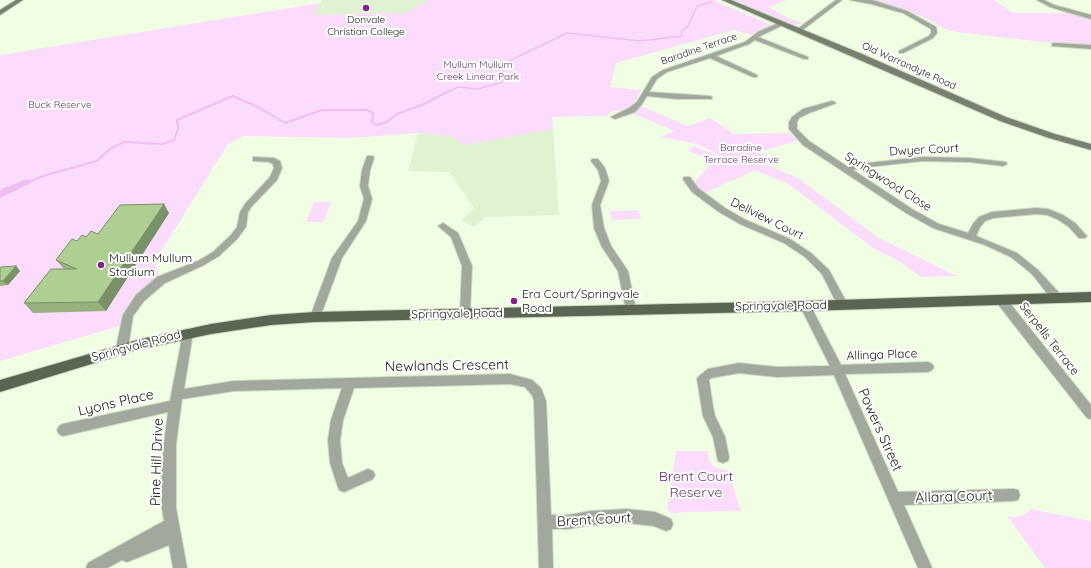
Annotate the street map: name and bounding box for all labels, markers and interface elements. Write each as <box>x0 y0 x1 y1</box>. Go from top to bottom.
marker: Donvale Christian College <box>361 3 371 13</box>
place label: Donvale Christian College <box>327 14 405 38</box>
street label: Baradine Terrace <box>659 30 739 68</box>
street label: Old Warrandyte Road <box>860 40 958 92</box>
park label: Mullum Mullum Creek Linear Park <box>437 59 519 82</box>
park label: Buck Reserve <box>28 99 92 111</box>
street label: Dwyer Court <box>889 141 959 159</box>
park label: Baradine Terrace Reserve <box>703 142 779 166</box>
street label: Springwood Close <box>842 149 934 215</box>
street label: Dellview Court <box>728 195 806 243</box>
place label: Mullum Mullum Stadium <box>109 251 192 279</box>
marker: Mullum Mullum Stadium <box>96 260 106 270</box>
place label: Era Court/Springvale Road <box>522 287 639 315</box>
marker: Era Court/Springvale Road <box>509 296 519 306</box>
street label: Springvale Road <box>735 298 827 314</box>
street label: Serpells Terrace <box>1016 300 1082 378</box>
street label: Springvale Road <box>411 306 503 322</box>
street label: Springvale Road <box>90 327 182 365</box>
street label: Allinga Place <box>846 347 918 363</box>
street label: Newlands Crescent <box>385 357 509 375</box>
street label: Lyons Place <box>77 386 155 420</box>
street label: Powers Street <box>854 386 906 474</box>
street label: Pine Hill Drive <box>147 418 167 506</box>
park label: Brent Court Reserve <box>659 469 733 502</box>
street label: Allara Court <box>915 487 993 507</box>
street label: Brent Court <box>556 510 632 530</box>

